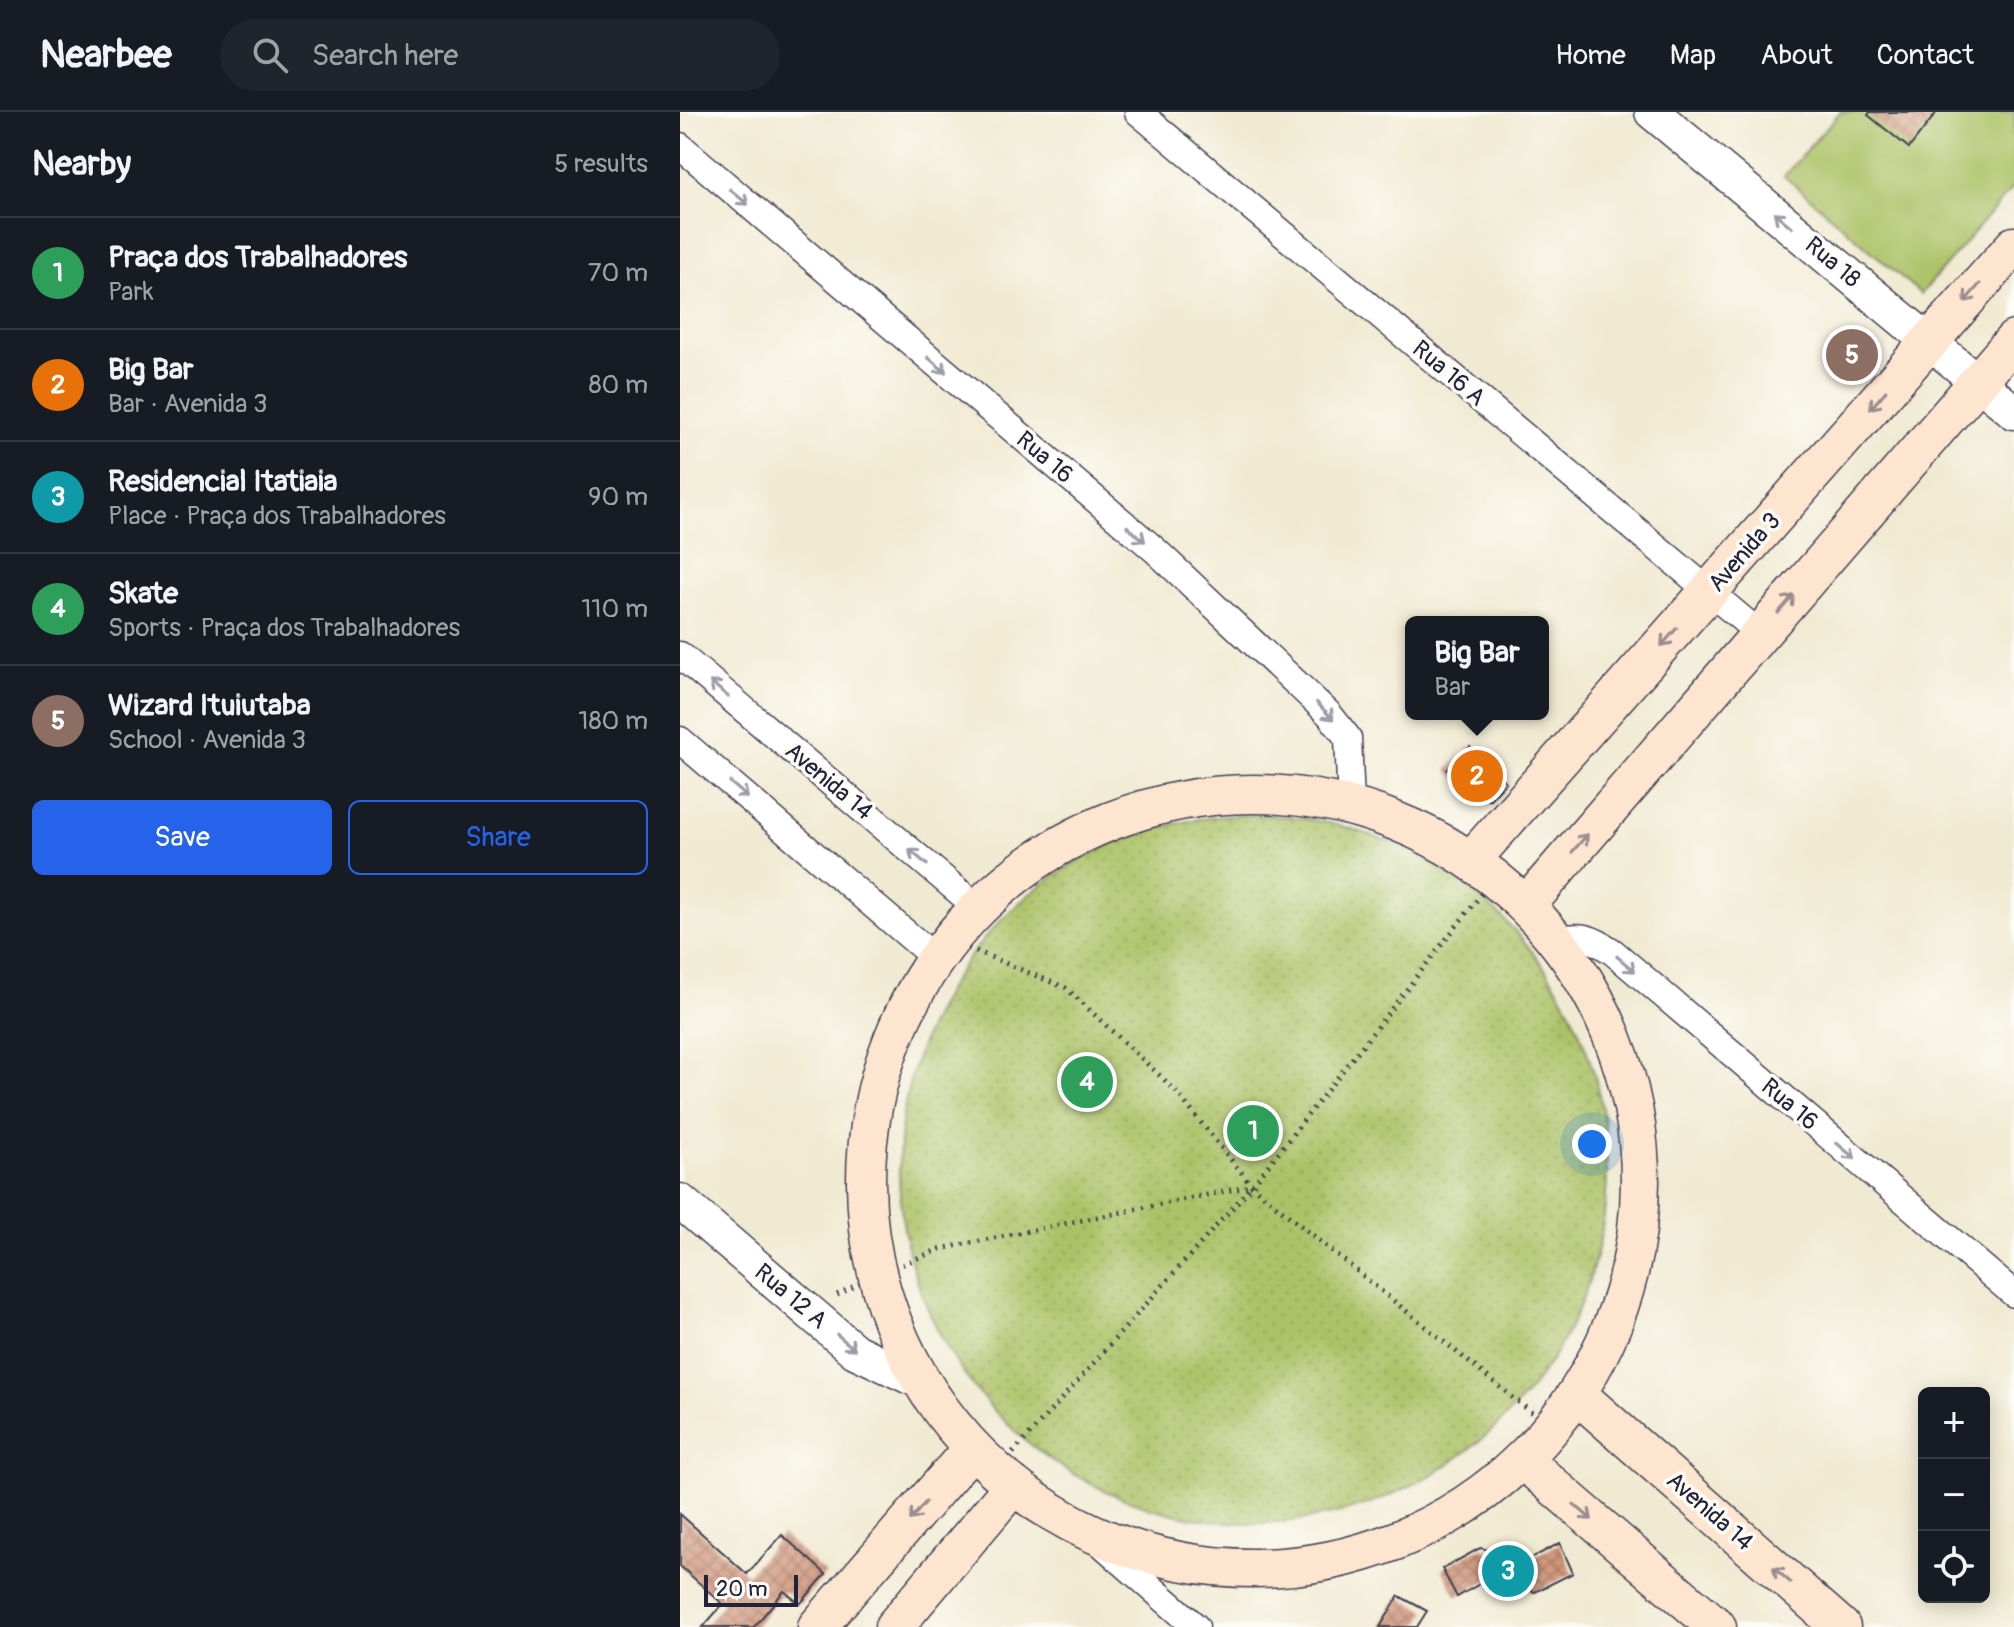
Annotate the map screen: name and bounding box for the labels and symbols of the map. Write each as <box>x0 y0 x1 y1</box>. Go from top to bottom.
one-way arrow <box>729 188 749 206</box>
one-way arrow <box>1773 211 1794 229</box>
street label: Rua 18 <box>1799 231 1866 294</box>
one-way arrow <box>1963 283 1981 303</box>
pin: 5 <box>1826 325 1878 385</box>
street label: Rua 16 A <box>1406 334 1491 412</box>
one-way arrow <box>927 356 947 374</box>
one-way arrow <box>1869 389 1887 409</box>
street label: Rua 16 <box>1010 425 1079 490</box>
street label: Avenida 3 <box>1702 507 1787 598</box>
one-way arrow <box>1125 525 1145 543</box>
one-way arrow <box>1777 594 1795 614</box>
one-way arrow <box>1660 626 1678 646</box>
one-way arrow <box>710 680 730 698</box>
one-way arrow <box>1316 701 1335 721</box>
street label: Avenida 14 <box>779 736 878 826</box>
pin: 2 <box>1451 746 1503 806</box>
one-way arrow <box>729 781 749 799</box>
one-way arrow <box>1570 833 1588 854</box>
one-way arrow <box>908 848 928 866</box>
one-way arrow <box>1615 955 1636 973</box>
pin: 4 <box>1061 1052 1113 1112</box>
street label: Rua 16 <box>1755 1072 1824 1137</box>
pin: 1 <box>1227 1101 1279 1161</box>
your location <box>1572 1124 1612 1164</box>
one-way arrow <box>1835 1142 1855 1160</box>
street label: Rua 12 A <box>748 1258 833 1335</box>
one-way arrow <box>835 1333 856 1351</box>
street label: Avenida 14 <box>1660 1466 1759 1557</box>
one-way arrow <box>909 1501 927 1521</box>
one-way arrow <box>1572 1503 1593 1521</box>
pin: 3 <box>1482 1541 1534 1601</box>
one-way arrow <box>1773 1567 1793 1585</box>
scale bar <box>704 1571 798 1607</box>

